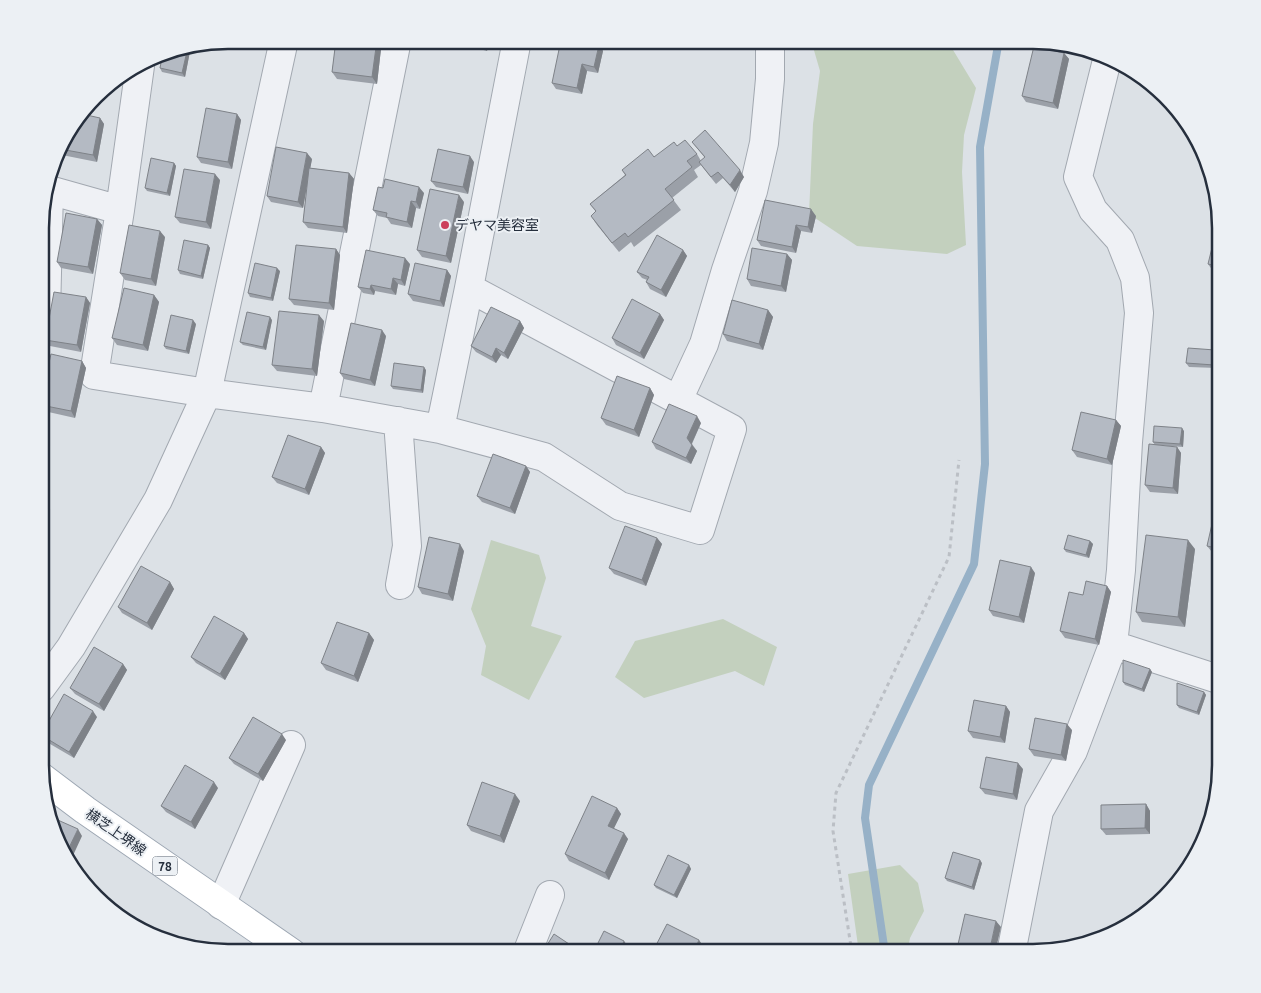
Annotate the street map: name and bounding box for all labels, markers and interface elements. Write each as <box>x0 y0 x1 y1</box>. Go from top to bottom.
place label: デヤマ美容室 <box>455 217 539 233</box>
marker: デヤマ美容室 <box>439 219 451 231</box>
street label: 横芝上堺線 <box>83 805 149 859</box>
road number: 78 <box>152 856 178 876</box>

